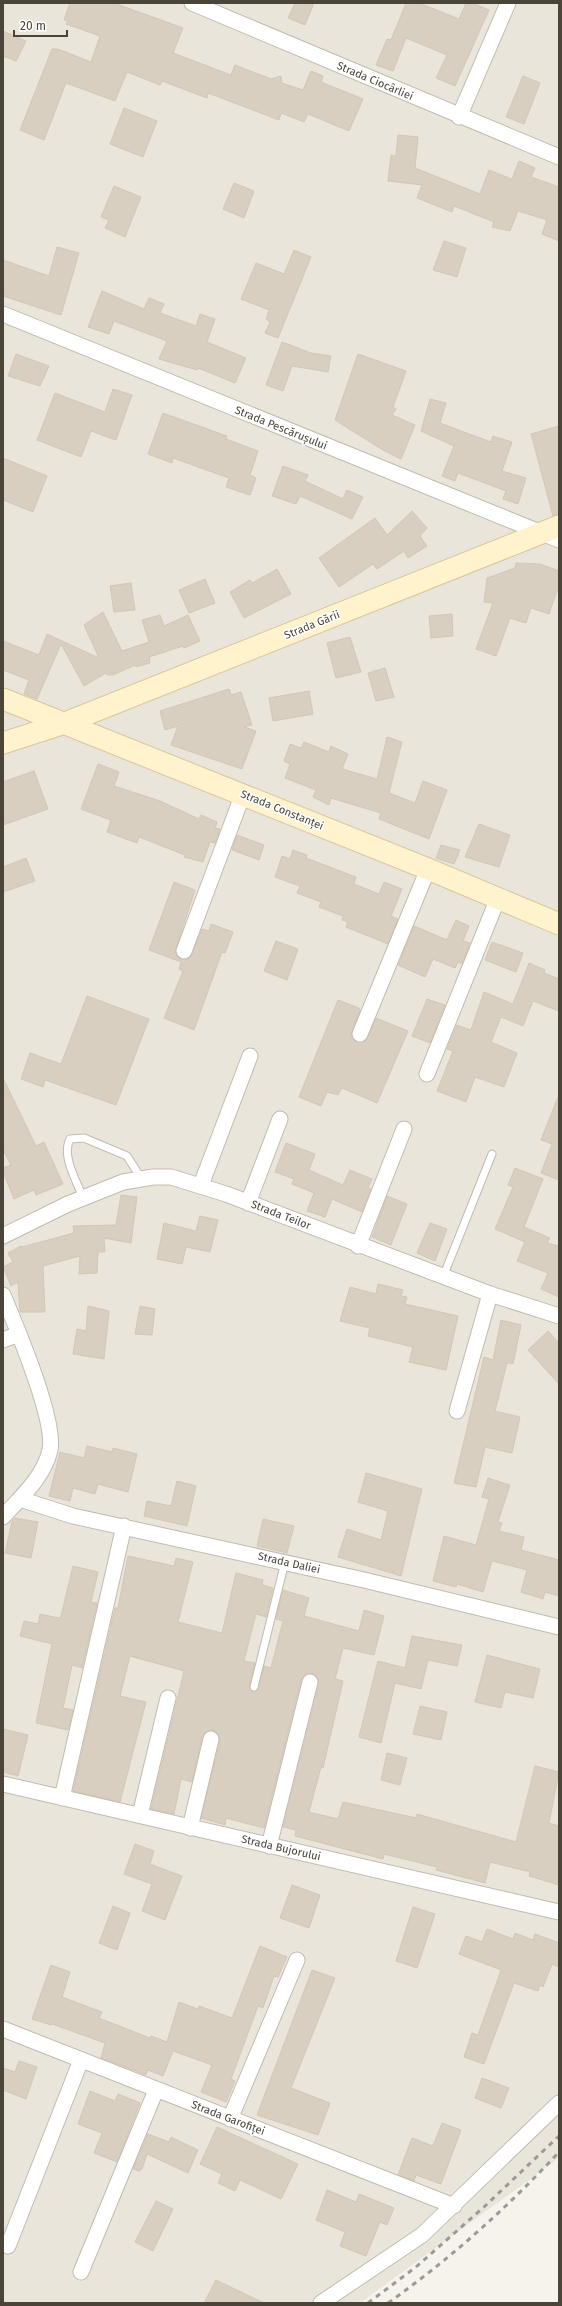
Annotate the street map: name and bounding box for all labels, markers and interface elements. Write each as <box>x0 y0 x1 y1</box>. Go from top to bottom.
scale bar <box>14 12 67 38</box>
text: 20 m <box>20 19 46 33</box>
street label: Strada Ciocârliei <box>335 59 415 103</box>
street label: Strada Pescărușului <box>233 404 329 452</box>
street label: Strada Gării <box>282 608 342 642</box>
street label: Strada Constanței <box>239 787 325 833</box>
street label: Strada Teilor <box>249 1198 314 1233</box>
street label: Strada Daliei <box>257 1550 321 1576</box>
street label: Strada Bujorului <box>240 1833 322 1863</box>
street label: Strada Garofiței <box>189 2098 267 2138</box>

